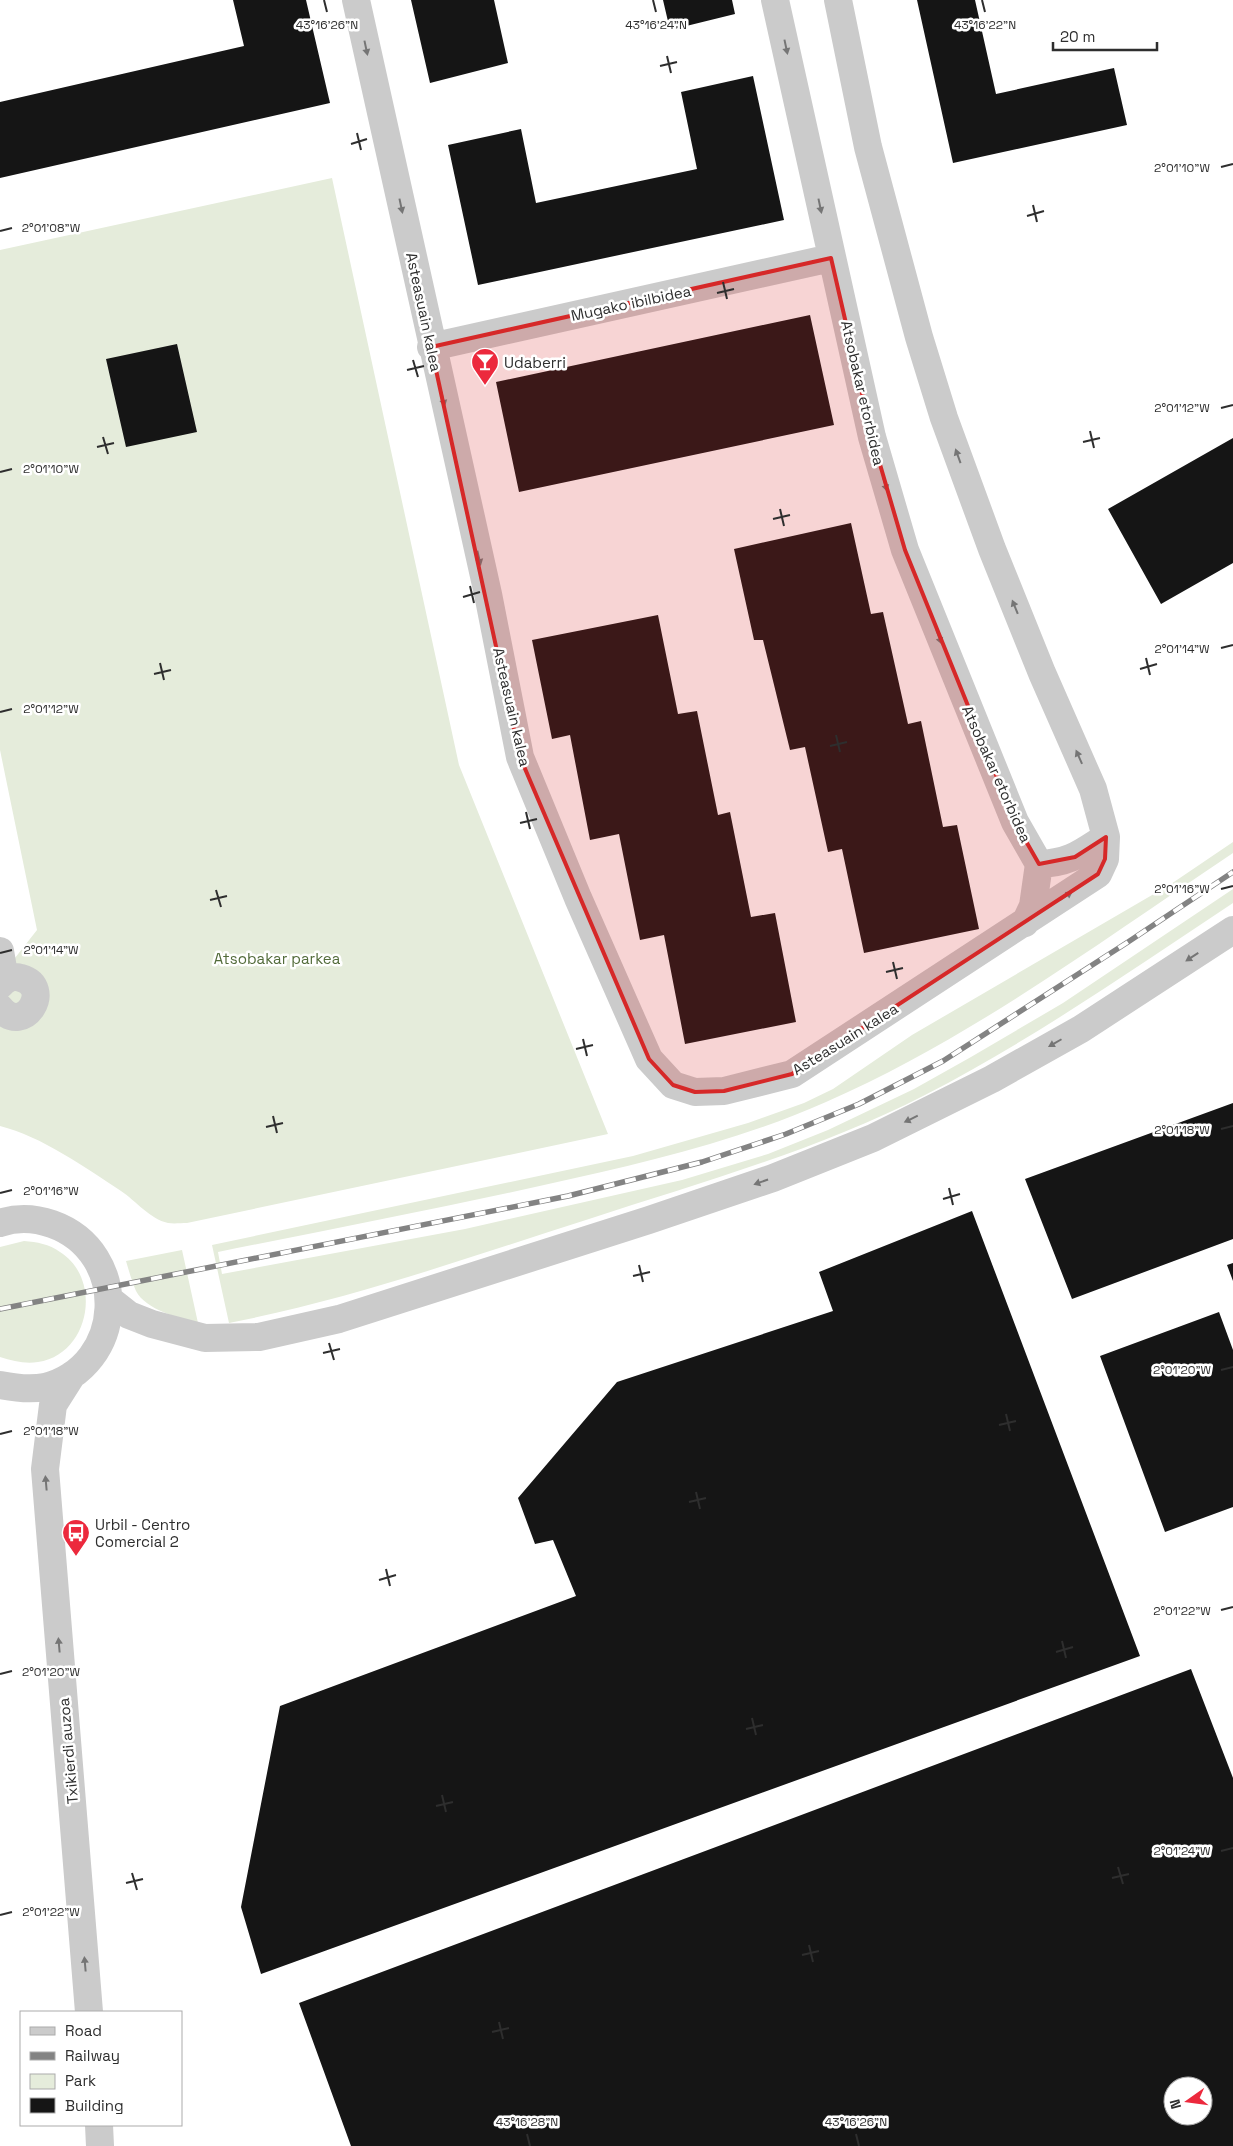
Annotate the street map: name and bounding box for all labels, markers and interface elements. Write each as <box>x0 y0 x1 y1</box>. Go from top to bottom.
text: 43°16'26"N <box>296 17 358 33</box>
text: 43°16'24"N <box>625 17 687 33</box>
text: 43°16'22"N <box>954 17 1016 33</box>
scale bar <box>1053 20 1157 52</box>
text: 20 m <box>1060 27 1095 46</box>
one-way arrow <box>362 40 370 55</box>
one-way arrow <box>783 40 791 56</box>
text: 2°01'10"W <box>1154 160 1210 176</box>
one-way arrow <box>397 199 405 214</box>
one-way arrow <box>816 199 824 214</box>
text: 2°01'08"W <box>22 220 81 236</box>
street label: Asteasuain kalea <box>402 251 446 374</box>
street label: Mugako ibilbidea <box>569 281 693 325</box>
street label: Atsobakar etorbidea <box>837 319 889 468</box>
bar icon: Udaberri <box>470 347 500 386</box>
place label: Udaberri <box>504 353 566 372</box>
one-way arrow <box>439 392 447 407</box>
text: 2°01'12"W <box>1154 400 1210 416</box>
one-way arrow <box>954 448 961 463</box>
text: 2°01'10"W <box>23 461 79 477</box>
one-way arrow <box>881 476 889 491</box>
one-way arrow <box>475 550 483 565</box>
one-way arrow <box>1011 600 1019 615</box>
one-way arrow <box>936 630 944 644</box>
text: 2°01'14"W <box>1154 641 1210 657</box>
street label: Asteasuain kalea <box>489 646 535 769</box>
text: 2°01'12"W <box>23 701 79 717</box>
street label: Atsobakar etorbidea <box>958 702 1036 846</box>
one-way arrow <box>1074 750 1082 764</box>
text: 2°01'16"W <box>1154 881 1210 897</box>
one-way arrow <box>1059 891 1073 901</box>
text: 2°01'14"W <box>23 942 79 958</box>
park label: Atsobakar parkea <box>214 949 341 968</box>
one-way arrow <box>1186 952 1199 961</box>
street label: Asteasuain kalea <box>788 999 902 1079</box>
one-way arrow <box>1048 1039 1062 1048</box>
one-way arrow <box>904 1115 918 1123</box>
text: 2°01'18"W <box>1154 1122 1210 1138</box>
one-way arrow <box>754 1179 769 1186</box>
text: 2°01'16"W <box>23 1183 79 1199</box>
text: 2°01'20"W <box>1153 1362 1212 1378</box>
text: 2°01'18"W <box>23 1423 79 1439</box>
one-way arrow <box>42 1474 50 1490</box>
place label: Urbil - Centro Comercial 2 <box>95 1515 190 1551</box>
bus stop icon: Urbil - Centro Comercial 2 <box>61 1518 91 1557</box>
text: 2°01'22"W <box>1153 1603 1211 1619</box>
one-way arrow <box>55 1636 63 1652</box>
text: 2°01'20"W <box>22 1664 81 1680</box>
street label: Txikierdi auzoa <box>54 1697 82 1805</box>
text: 2°01'24"W <box>1153 1843 1211 1859</box>
text: 2°01'22"W <box>22 1904 80 1920</box>
one-way arrow <box>81 1955 89 1971</box>
legend <box>20 2011 182 2126</box>
text: Road <box>65 2021 102 2040</box>
text: Railway <box>65 2046 120 2065</box>
text: Park <box>65 2071 96 2090</box>
north arrow <box>1163 2076 1213 2126</box>
text: Building <box>65 2096 124 2115</box>
text: N <box>1166 2097 1185 2111</box>
text: 43°16'28"N <box>496 2114 558 2130</box>
text: 43°16'26"N <box>825 2114 887 2130</box>

